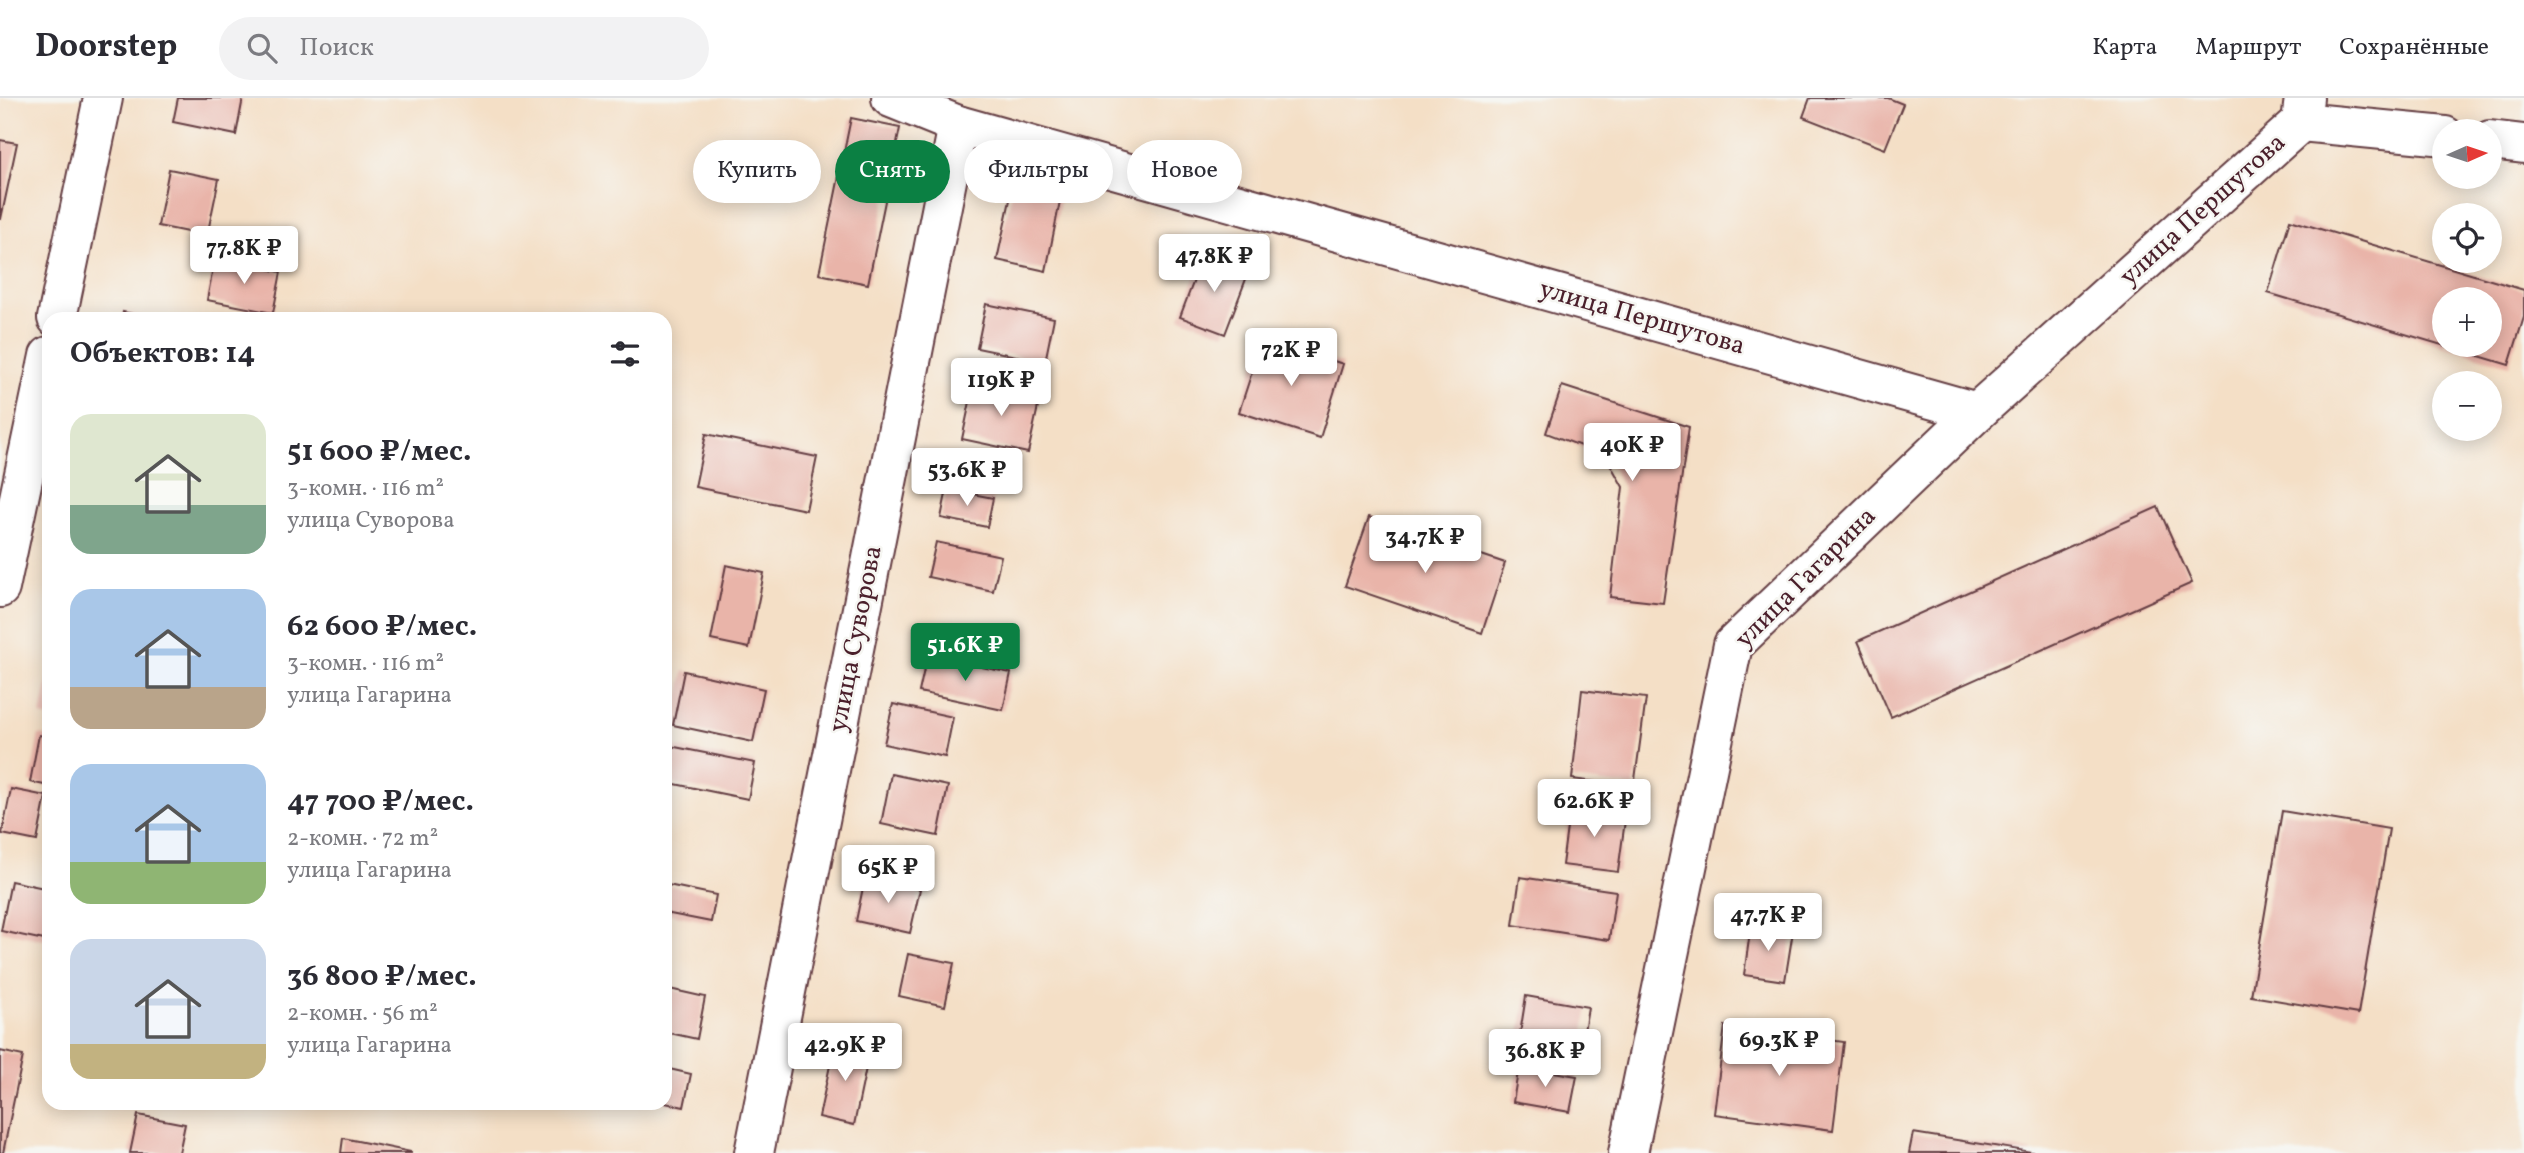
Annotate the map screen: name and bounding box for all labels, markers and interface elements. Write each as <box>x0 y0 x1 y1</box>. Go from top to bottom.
search box <box>219 17 709 80</box>
text: Doorstep <box>35 25 177 71</box>
icon: search <box>243 29 281 67</box>
text: Поиск <box>299 30 374 66</box>
text: Карта <box>2092 31 2157 65</box>
text: Маршрут <box>2195 31 2301 65</box>
text: Сохранённые <box>2339 31 2489 65</box>
north arrow <box>2432 119 2502 189</box>
map controls <box>2432 119 2502 441</box>
street label: улица Першутова <box>2112 125 2294 295</box>
chip: Купить <box>693 140 821 203</box>
chip: Снять <box>835 140 950 203</box>
chip: Фильтры <box>964 140 1113 203</box>
chip: Новое <box>1127 140 1242 203</box>
button: locate <box>2432 203 2502 273</box>
pin: 77.8K ₽ <box>179 226 309 286</box>
text: 77.8K ₽ <box>206 233 282 265</box>
pin: 47.8K ₽ <box>1149 234 1279 294</box>
text: 47.8K ₽ <box>1175 241 1253 273</box>
street label: улица Першутова <box>1535 271 1749 365</box>
button: + <box>2432 287 2502 357</box>
pin: 72K ₽ <box>1242 328 1340 388</box>
text: Объектов: 14 <box>70 333 255 375</box>
icon: filters <box>606 335 644 373</box>
text: 72K ₽ <box>1261 335 1321 367</box>
pin: 119K ₽ <box>944 358 1058 418</box>
text: 119K ₽ <box>967 365 1035 397</box>
button: − <box>2432 371 2502 441</box>
pin: 40K ₽ <box>1583 424 1681 483</box>
text: 40K ₽ <box>1600 430 1664 462</box>
text: 51 600 ₽/мес. <box>287 431 472 473</box>
icon: home <box>126 442 210 526</box>
pin: 53.6K ₽ <box>902 448 1032 508</box>
text: 53.6K ₽ <box>928 455 1006 487</box>
text: 3-комн. · 116 m² <box>287 473 444 505</box>
street label: улица Гагарина <box>1727 499 1885 657</box>
text: улица Суворова <box>287 505 455 537</box>
pin: 34.7K ₽ <box>1360 516 1490 575</box>
text: 34.7K ₽ <box>1385 522 1465 554</box>
street label: улица Суворова <box>820 543 892 735</box>
text: 62 600 ₽/мес. <box>287 606 477 648</box>
icon: home <box>126 617 210 701</box>
pin: 51.6K ₽ <box>900 624 1030 683</box>
text: 51.6K ₽ <box>927 630 1003 662</box>
text: 3-комн. · 116 m² <box>287 648 444 680</box>
text: улица Гагарина <box>287 680 452 712</box>
pin: 62.6K ₽ <box>1529 780 1659 839</box>
text: 47 700 ₽/мес. <box>287 781 474 823</box>
text: 62.6K ₽ <box>1554 786 1634 818</box>
icon: home <box>126 792 210 876</box>
text: 2-комн. · 72 m² <box>287 823 438 855</box>
pin: 65K ₽ <box>839 846 937 905</box>
text: 65K ₽ <box>858 852 918 884</box>
text: улица Гагарина <box>287 855 452 887</box>
pin: 47.7K ₽ <box>1703 894 1833 953</box>
text: 47.7K ₽ <box>1730 900 1806 932</box>
text: 36 800 ₽/мес. <box>287 956 477 998</box>
icon: home <box>126 967 210 1051</box>
text: 2-комн. · 56 m² <box>287 998 438 1030</box>
pin: 69.3K ₽ <box>1714 1018 1844 1078</box>
pin: 42.9K ₽ <box>780 1024 910 1083</box>
text: 69.3K ₽ <box>1739 1025 1819 1057</box>
text: улица Гагарина <box>287 1030 452 1062</box>
text: 42.9K ₽ <box>804 1030 886 1062</box>
pin: 36.8K ₽ <box>1480 1030 1610 1089</box>
text: 36.8K ₽ <box>1505 1036 1585 1068</box>

